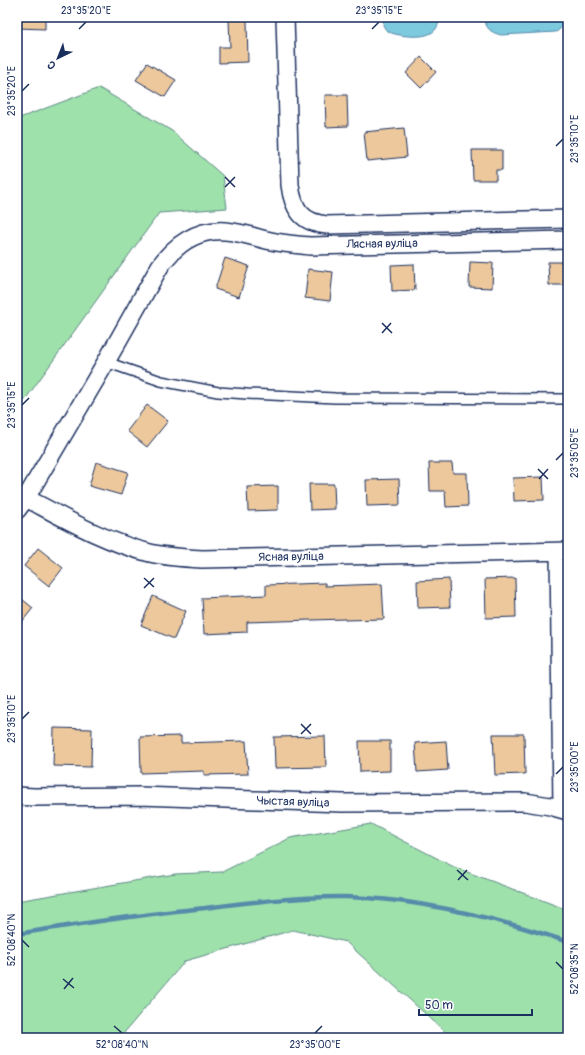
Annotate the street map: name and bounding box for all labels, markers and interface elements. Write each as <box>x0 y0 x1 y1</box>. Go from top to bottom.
text: 23°35'20"E <box>61 5 111 17</box>
text: 23°35'15"E <box>356 5 402 17</box>
north arrow <box>38 38 78 78</box>
text: С <box>44 58 58 72</box>
text: 23°35'20"E <box>6 66 18 116</box>
text: 23°35'10"E <box>569 115 581 163</box>
street label: Лясная вуліца <box>345 236 418 252</box>
text: 23°35'15"E <box>6 382 18 428</box>
text: 23°35'05"E <box>569 428 581 478</box>
street label: Ясная вуліца <box>258 549 324 565</box>
text: 23°35'10"E <box>6 695 18 743</box>
text: 23°35'00"E <box>569 741 581 793</box>
street label: Чыстая вуліца <box>256 793 330 811</box>
text: 52°08'40"N <box>6 913 18 966</box>
text: 52°08'35"N <box>569 943 581 995</box>
scale bar <box>419 991 532 1017</box>
text: 50 m <box>425 998 453 1013</box>
text: 52°08'40"N <box>96 1039 149 1051</box>
text: 23°35'00"E <box>289 1039 341 1051</box>

